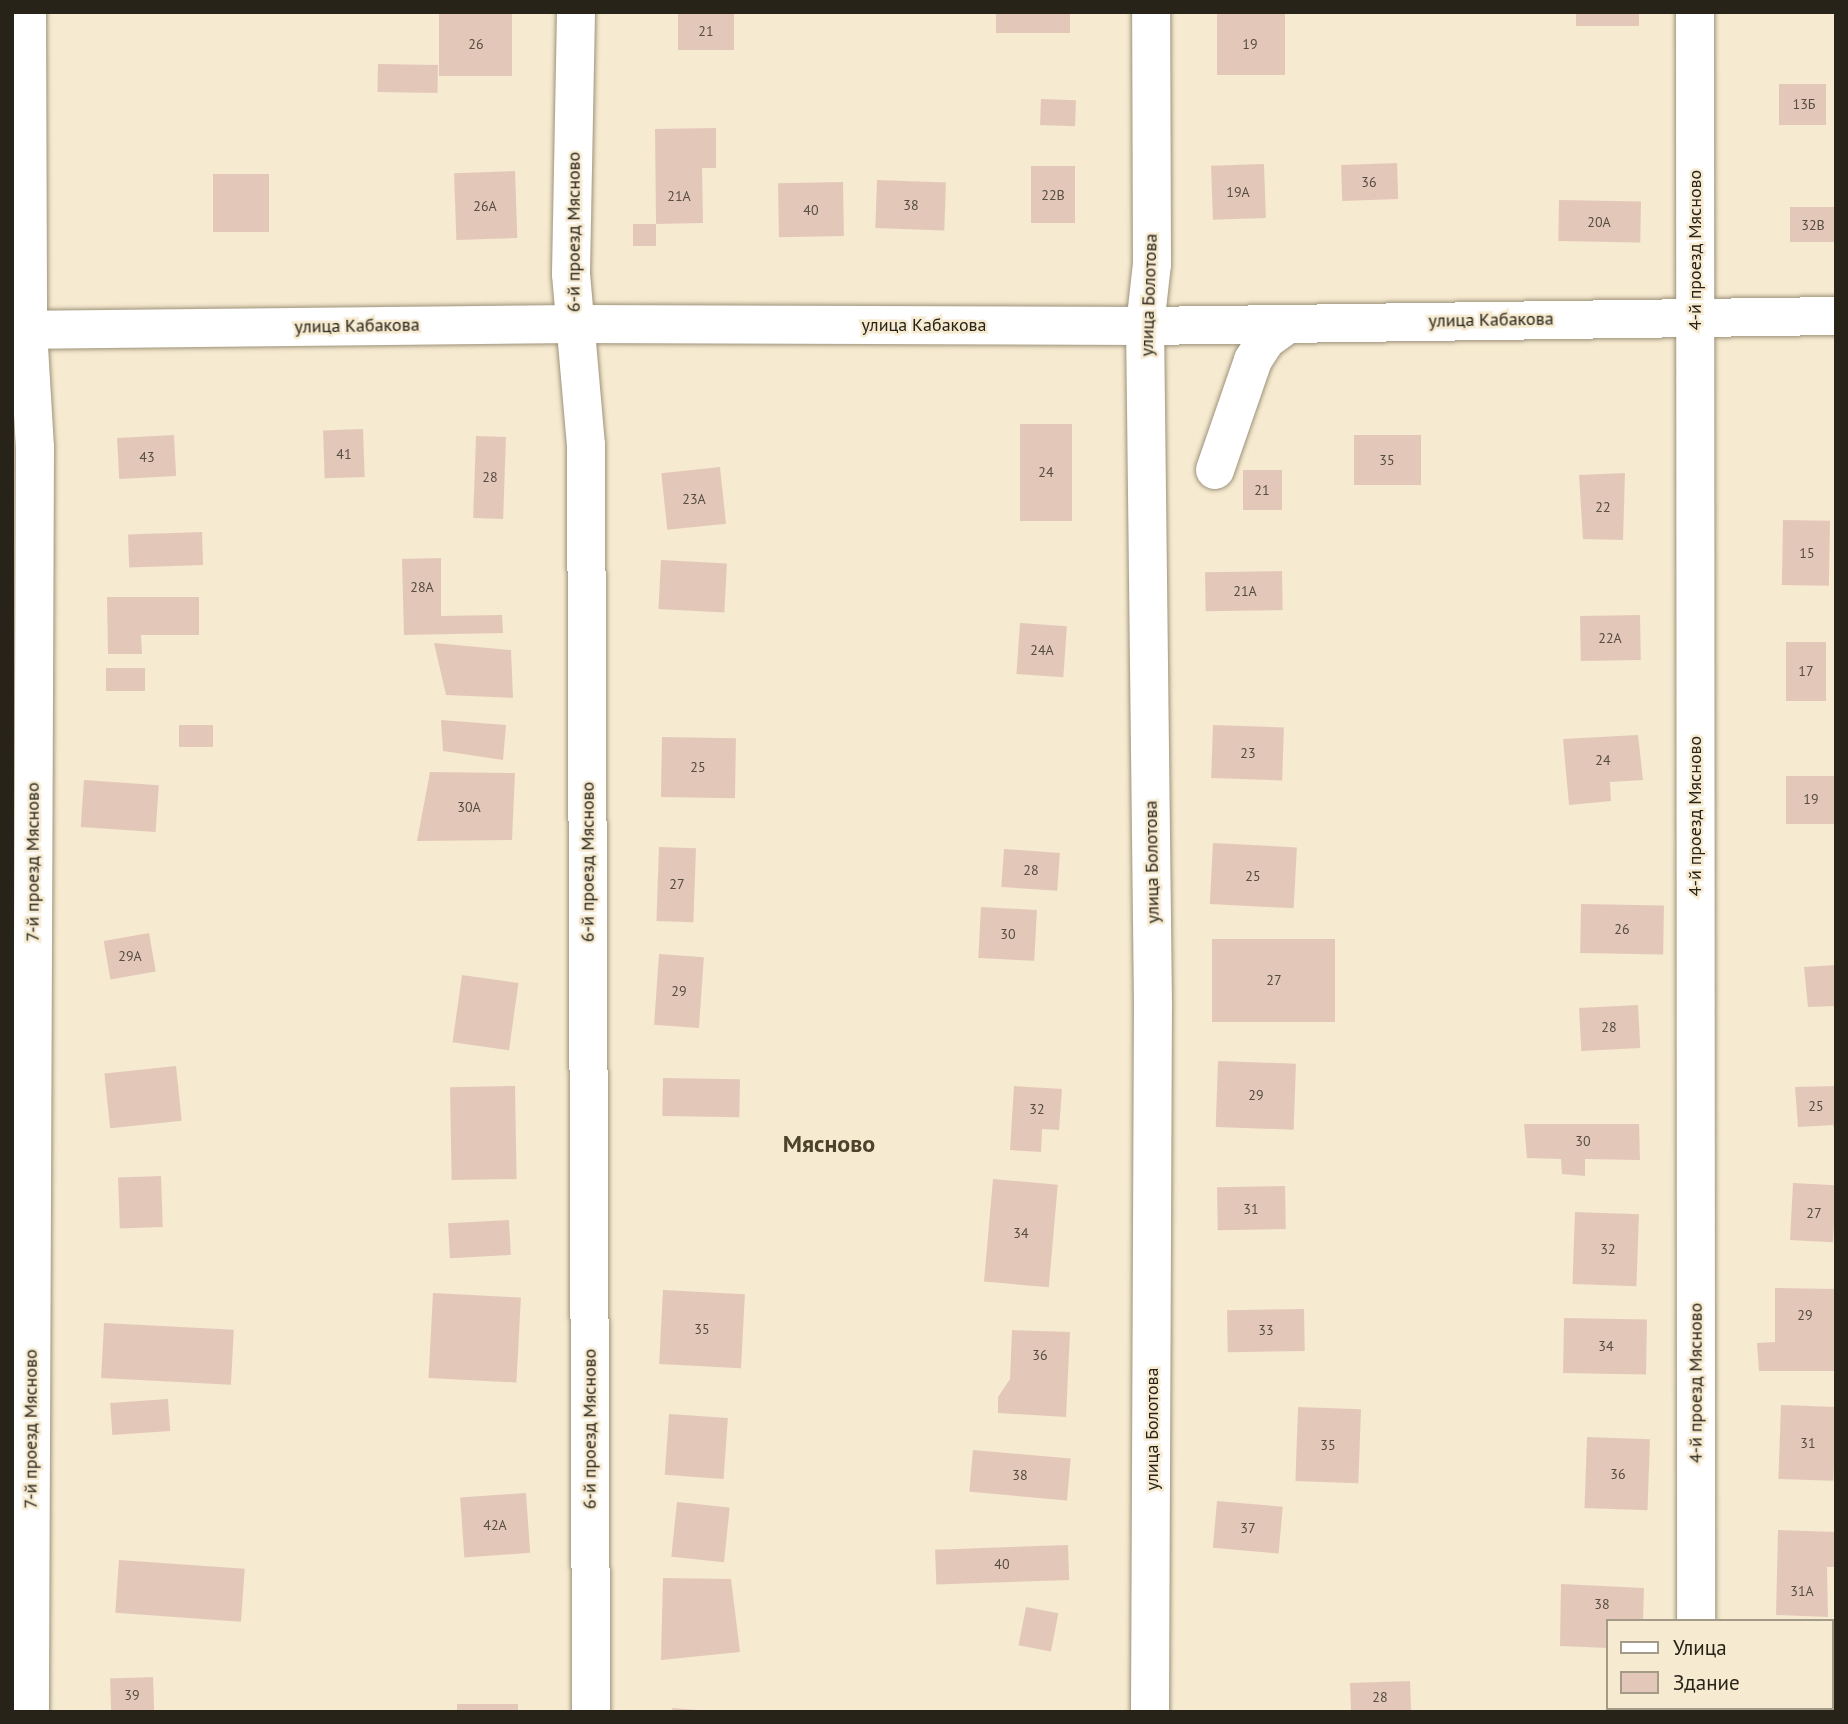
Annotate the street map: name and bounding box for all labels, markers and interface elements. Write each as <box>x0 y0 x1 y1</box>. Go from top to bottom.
house number: 21 <box>698 23 714 39</box>
house number: 26 <box>468 36 484 52</box>
house number: 19 <box>1242 36 1258 52</box>
house number: 13Б <box>1793 96 1815 112</box>
street label: 6-й проезд Мясново <box>563 152 585 312</box>
street label: 4-й проезд Мясново <box>1684 170 1706 330</box>
house number: 36 <box>1361 174 1377 190</box>
house number: 19А <box>1226 184 1250 200</box>
house number: 22В <box>1041 187 1065 203</box>
house number: 21А <box>667 188 691 204</box>
house number: 38 <box>903 197 919 213</box>
house number: 26А <box>473 198 497 214</box>
house number: 40 <box>803 202 819 218</box>
house number: 20А <box>1587 214 1611 230</box>
house number: 32В <box>1801 217 1825 233</box>
street label: улица Болотова <box>1136 233 1162 357</box>
street label: улица Кабакова <box>1428 308 1554 332</box>
street label: улица Кабакова <box>294 314 420 338</box>
street label: улица Кабакова <box>861 314 987 336</box>
house number: 41 <box>336 446 352 462</box>
house number: 43 <box>139 449 155 465</box>
house number: 35 <box>1379 452 1395 468</box>
house number: 24 <box>1038 464 1054 480</box>
house number: 28 <box>482 469 498 485</box>
house number: 21 <box>1254 482 1270 498</box>
house number: 23А <box>682 491 706 507</box>
house number: 22 <box>1595 499 1611 515</box>
house number: 15 <box>1799 545 1815 561</box>
house number: 28А <box>410 579 434 595</box>
house number: 21А <box>1233 583 1257 599</box>
house number: 22А <box>1598 630 1622 646</box>
house number: 24А <box>1030 642 1054 658</box>
house number: 17 <box>1798 663 1814 679</box>
street label: 4-й проезд Мясново <box>1684 736 1706 896</box>
house number: 23 <box>1240 745 1256 761</box>
house number: 24 <box>1595 752 1611 768</box>
house number: 25 <box>690 759 706 775</box>
street label: 7-й проезд Мясново <box>22 782 44 942</box>
street label: 6-й проезд Мясново <box>577 782 599 942</box>
house number: 19 <box>1803 791 1819 807</box>
house number: 30А <box>457 799 481 815</box>
street label: улица Болотова <box>1140 800 1164 924</box>
house number: 28 <box>1023 862 1039 878</box>
house number: 25 <box>1245 868 1261 884</box>
house number: 27 <box>669 876 685 892</box>
house number: 26 <box>1614 921 1630 937</box>
house number: 30 <box>1000 926 1016 942</box>
house number: 29А <box>118 948 142 964</box>
house number: 27 <box>1266 972 1282 988</box>
house number: 29 <box>671 983 687 999</box>
house number: 28 <box>1601 1019 1617 1035</box>
house number: 29 <box>1248 1087 1264 1103</box>
house number: 25 <box>1808 1098 1824 1114</box>
house number: 32 <box>1029 1101 1045 1117</box>
district label: Мясново <box>783 1130 875 1158</box>
house number: 30 <box>1575 1133 1591 1149</box>
house number: 31 <box>1243 1201 1259 1217</box>
house number: 27 <box>1806 1205 1822 1221</box>
house number: 34 <box>1013 1225 1029 1241</box>
house number: 32 <box>1600 1241 1616 1257</box>
street label: 4-й проезд Мясново <box>1685 1303 1707 1463</box>
house number: 29 <box>1797 1307 1813 1323</box>
house number: 35 <box>694 1321 710 1337</box>
house number: 33 <box>1258 1322 1274 1338</box>
house number: 34 <box>1598 1338 1614 1354</box>
house number: 36 <box>1032 1347 1048 1363</box>
street label: 7-й проезд Мясново <box>20 1349 42 1509</box>
street label: 6-й проезд Мясново <box>579 1349 601 1509</box>
street label: улица Болотова <box>1141 1368 1163 1490</box>
house number: 31 <box>1800 1435 1816 1451</box>
house number: 35 <box>1320 1437 1336 1453</box>
house number: 36 <box>1610 1466 1626 1482</box>
house number: 38 <box>1012 1467 1028 1483</box>
house number: 42А <box>483 1517 507 1533</box>
house number: 37 <box>1240 1520 1256 1536</box>
house number: 40 <box>994 1556 1010 1572</box>
house number: 31А <box>1790 1583 1814 1599</box>
house number: 38 <box>1594 1596 1610 1612</box>
legend <box>1606 1619 1834 1710</box>
text: Улица <box>1673 1634 1727 1661</box>
text: Здание <box>1673 1669 1740 1696</box>
house number: 39 <box>124 1687 140 1703</box>
house number: 28 <box>1372 1689 1388 1705</box>

